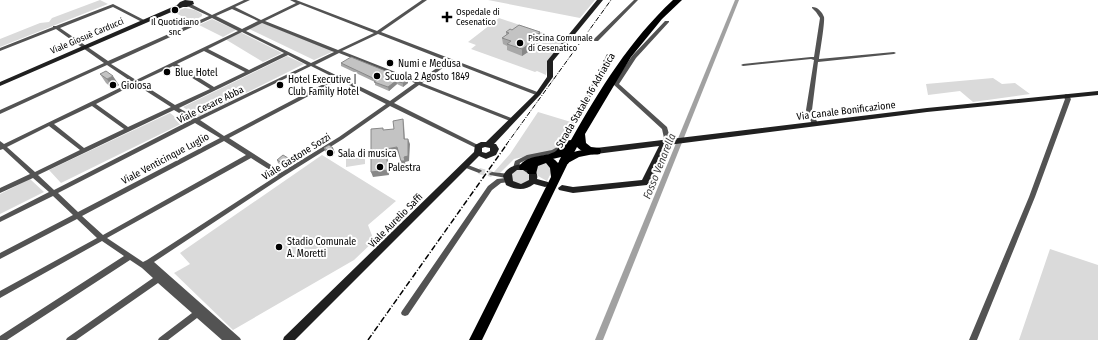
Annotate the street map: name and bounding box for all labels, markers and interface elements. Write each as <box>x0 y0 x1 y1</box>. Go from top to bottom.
marker: Il Quotidiano snc <box>170 5 180 15</box>
place label: Ospedale di Cesenatico <box>456 7 500 27</box>
marker: Ospedale di Cesenatico <box>441 11 453 23</box>
street label: Viale Giosuè Carducci <box>49 16 125 56</box>
place label: Il Quotidiano snc <box>151 17 199 37</box>
place label: Piscina Comunale di Cesenatico <box>528 33 593 53</box>
marker: Piscina Comunale di Cesenatico <box>515 38 525 48</box>
street label: Strada Statale 16 Adriatica <box>554 51 618 150</box>
marker: Numi e Medusa <box>385 58 395 68</box>
place label: Numi e Medusa <box>398 58 461 70</box>
marker: Blue Hotel <box>162 67 172 77</box>
place label: Blue Hotel <box>175 67 218 79</box>
marker: Scuola 2 Agosto 1849 <box>372 71 382 81</box>
place label: Scuola 2 Agosto 1849 <box>385 71 470 83</box>
place label: Hotel Executive | Club Family Hotel <box>288 74 359 98</box>
marker: Gioiosa <box>108 80 118 90</box>
place label: Gioiosa <box>121 80 151 92</box>
marker: Hotel Executive | Club Family Hotel <box>275 80 285 90</box>
street label: Viale Cesare Abba <box>175 84 246 126</box>
street label: Via Canale Bonificazione <box>796 99 896 123</box>
street label: Viale Venticinque Luglio <box>120 131 211 187</box>
street label: Viale Gastone Sozzi <box>260 131 333 183</box>
water label: Fosso Venarella <box>640 131 679 201</box>
marker: Sala di musica <box>325 148 335 158</box>
place label: Sala di musica <box>338 148 397 160</box>
marker: Palestra <box>375 162 385 172</box>
place label: Palestra <box>388 162 421 174</box>
street label: Viale Aurelio Saffi <box>366 191 425 250</box>
place label: Stadio Comunale A. Moretti <box>287 236 356 260</box>
marker: Stadio Comunale A. Moretti <box>274 242 284 252</box>

